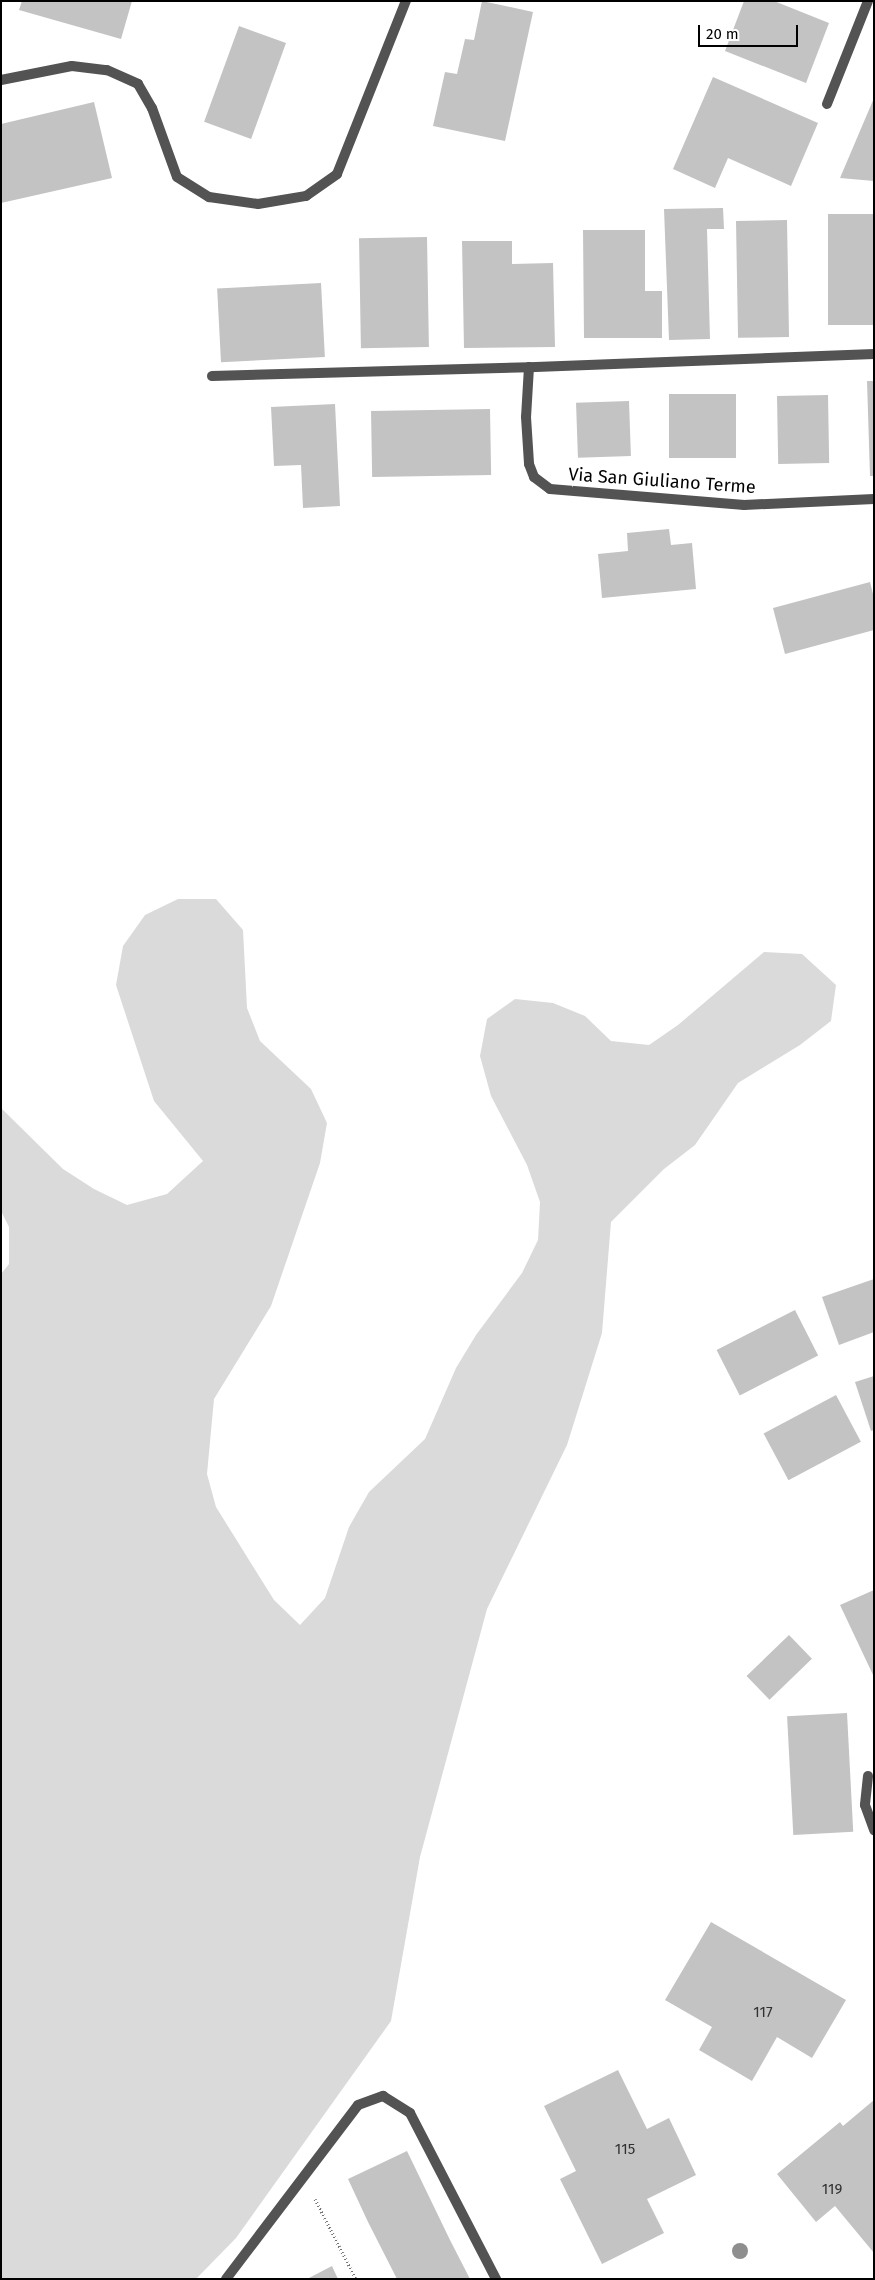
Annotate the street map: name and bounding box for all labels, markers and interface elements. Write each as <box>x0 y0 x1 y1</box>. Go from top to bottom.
scale bar <box>700 15 800 47</box>
text: 20 m <box>706 25 739 43</box>
street label: Via San Giuliano Terme <box>568 464 756 498</box>
house number: 117 <box>753 2004 773 2022</box>
house number: 115 <box>615 2141 635 2159</box>
house number: 119 <box>822 2181 842 2199</box>

